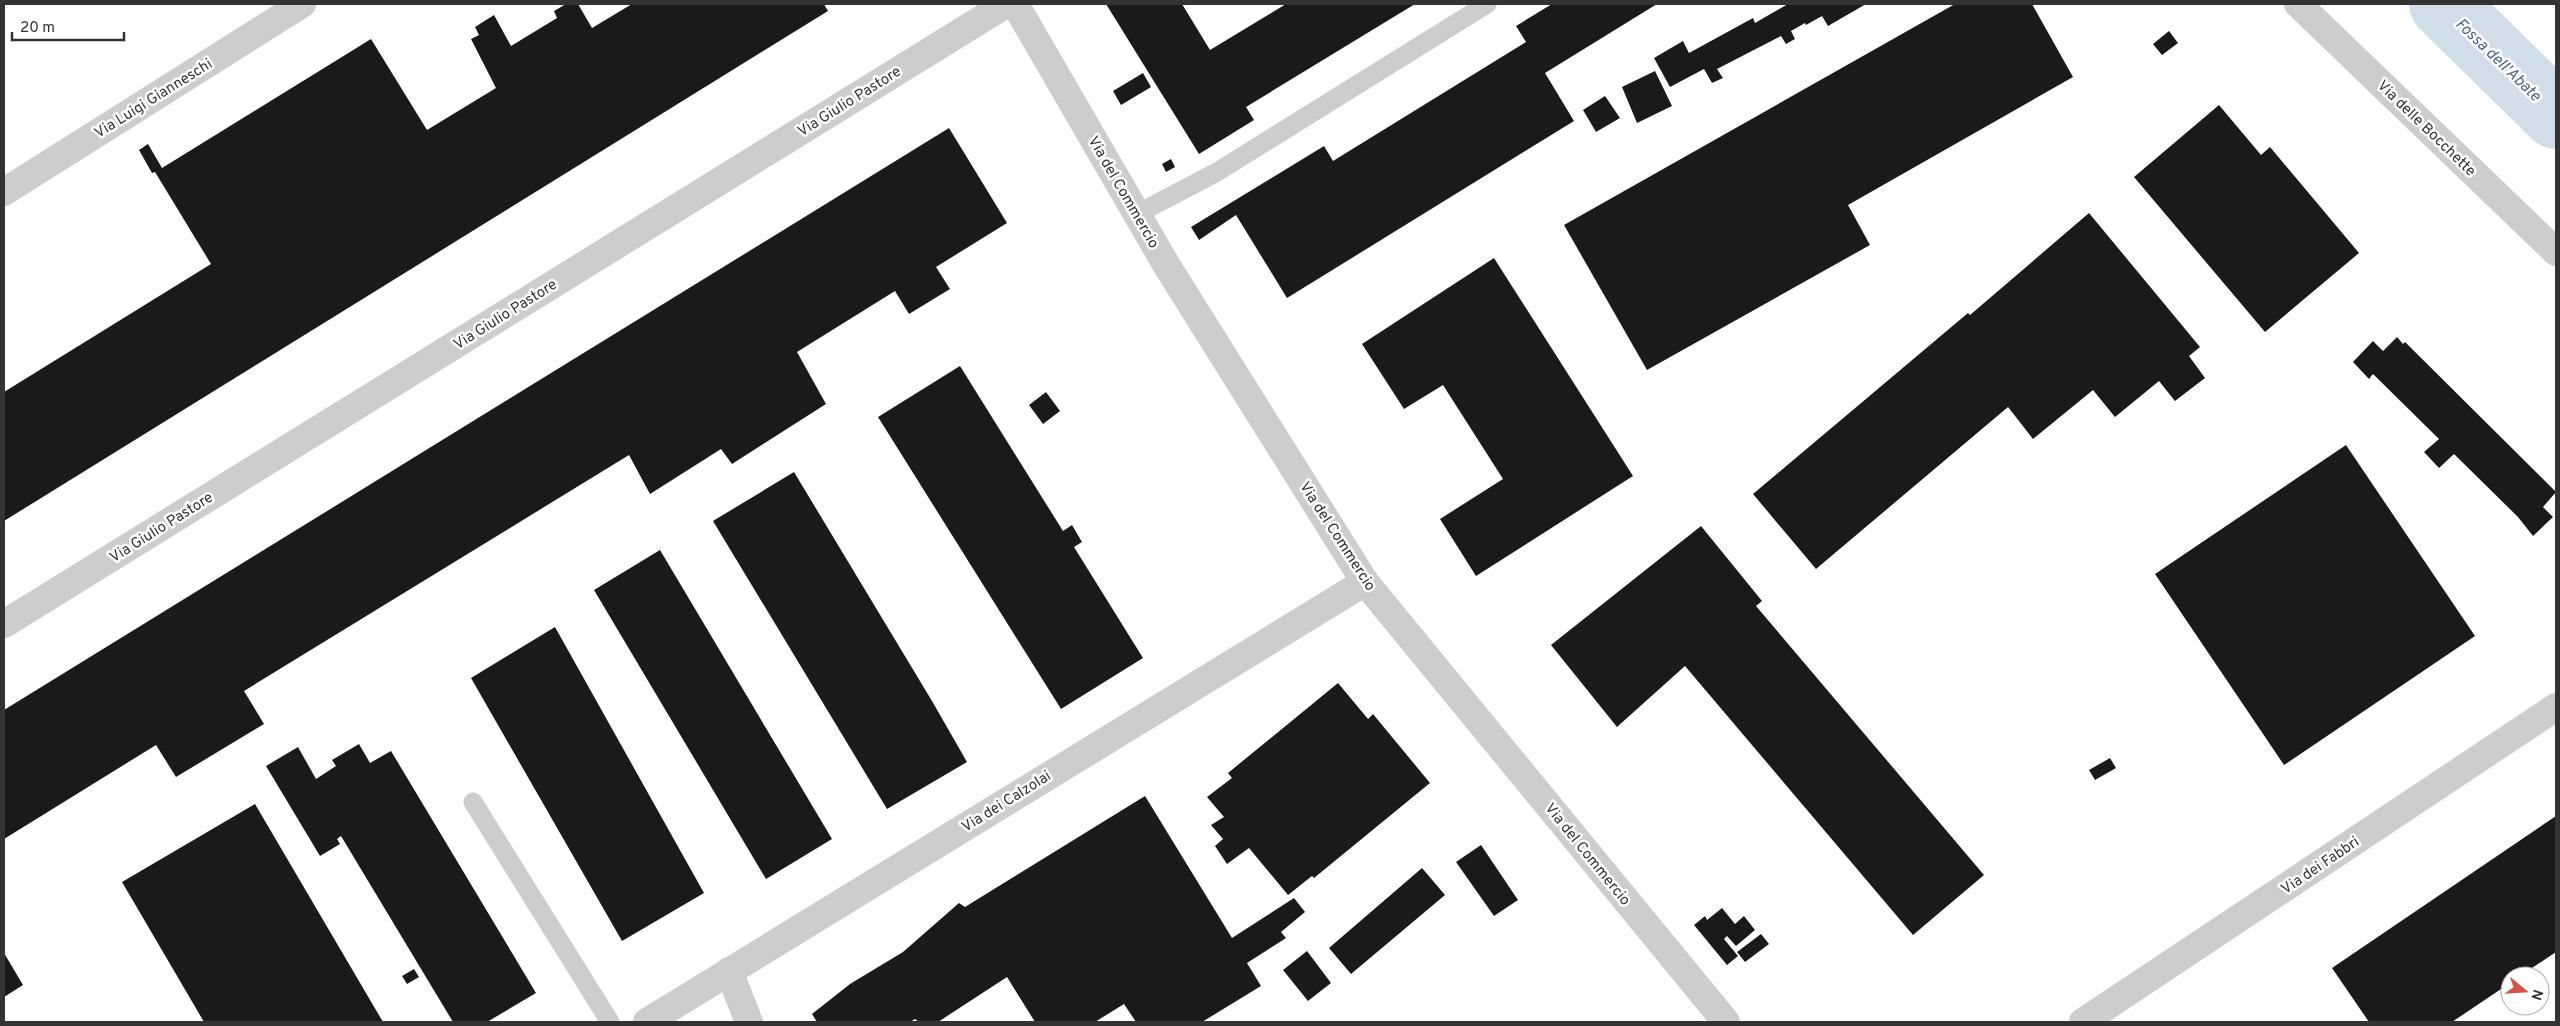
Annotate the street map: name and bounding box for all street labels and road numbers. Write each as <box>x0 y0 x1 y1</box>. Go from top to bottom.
street label: Via Luigi Gianneschi <box>91 55 216 143</box>
street label: Via Giulio Pastore <box>795 63 905 142</box>
street label: Via delle Bocchette <box>2372 77 2479 181</box>
street label: Via del Commercio <box>1083 133 1162 252</box>
street label: Via Giulio Pastore <box>451 276 561 355</box>
street label: Via del Commercio <box>1294 479 1379 595</box>
street label: Via Giulio Pastore <box>107 489 217 568</box>
street label: Via dei Calzolai <box>959 767 1055 837</box>
street label: Via del Commercio <box>1540 800 1634 910</box>
street label: Via dei Fabbri <box>2278 833 2364 899</box>

